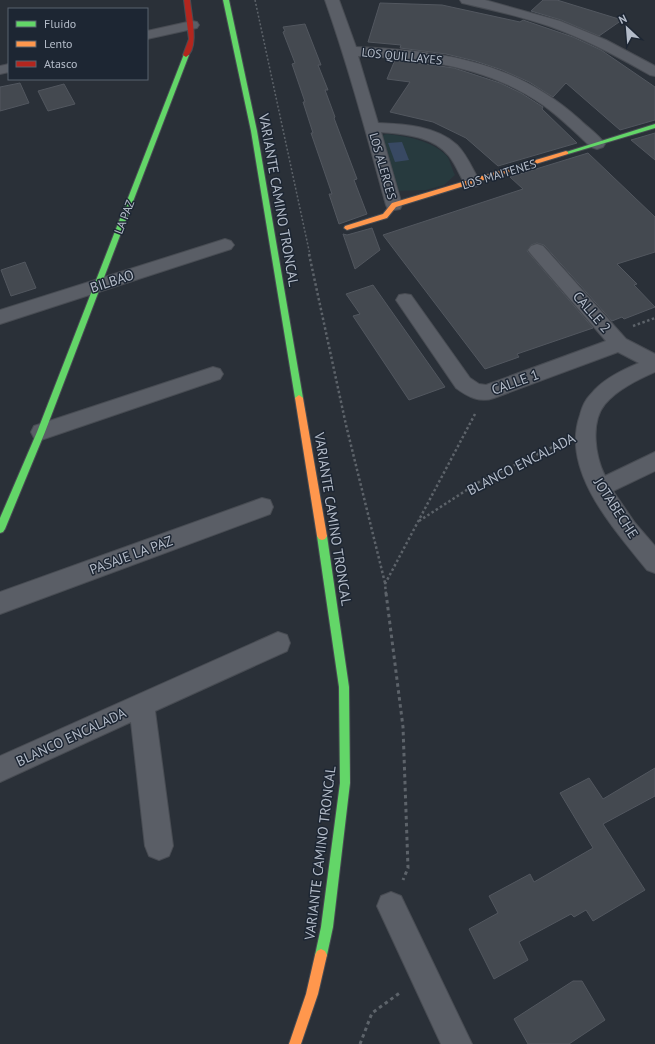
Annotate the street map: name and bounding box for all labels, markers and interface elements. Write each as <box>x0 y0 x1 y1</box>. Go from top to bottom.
legend <box>8 8 148 80</box>
north arrow <box>607 8 647 48</box>
text: N <box>616 11 629 27</box>
text: Fluido <box>44 16 76 31</box>
text: Lento <box>44 36 73 51</box>
street label: LOS QUILLAYES <box>361 44 443 68</box>
text: Atasco <box>44 56 77 71</box>
street label: VARIANTE CAMINO TRONCAL <box>255 111 303 288</box>
street label: LOS ALERCES <box>366 131 400 201</box>
street label: LOS MAITENES <box>460 156 538 192</box>
street label: LA PAZ <box>111 197 137 236</box>
street label: BILBAO <box>88 265 136 297</box>
street label: CALLE 2 <box>569 288 615 336</box>
street label: CALLE 1 <box>489 365 541 399</box>
street label: BLANCO ENCALADA <box>464 429 579 499</box>
street label: VARIANTE CAMINO TRONCAL <box>310 430 356 607</box>
street label: JOTABECHE <box>589 473 642 542</box>
street label: PASAJE LA PAZ <box>87 531 175 578</box>
street label: BLANCO ENCALADA <box>13 703 130 770</box>
street label: VARIANTE CAMINO TRONCAL <box>300 765 340 942</box>

